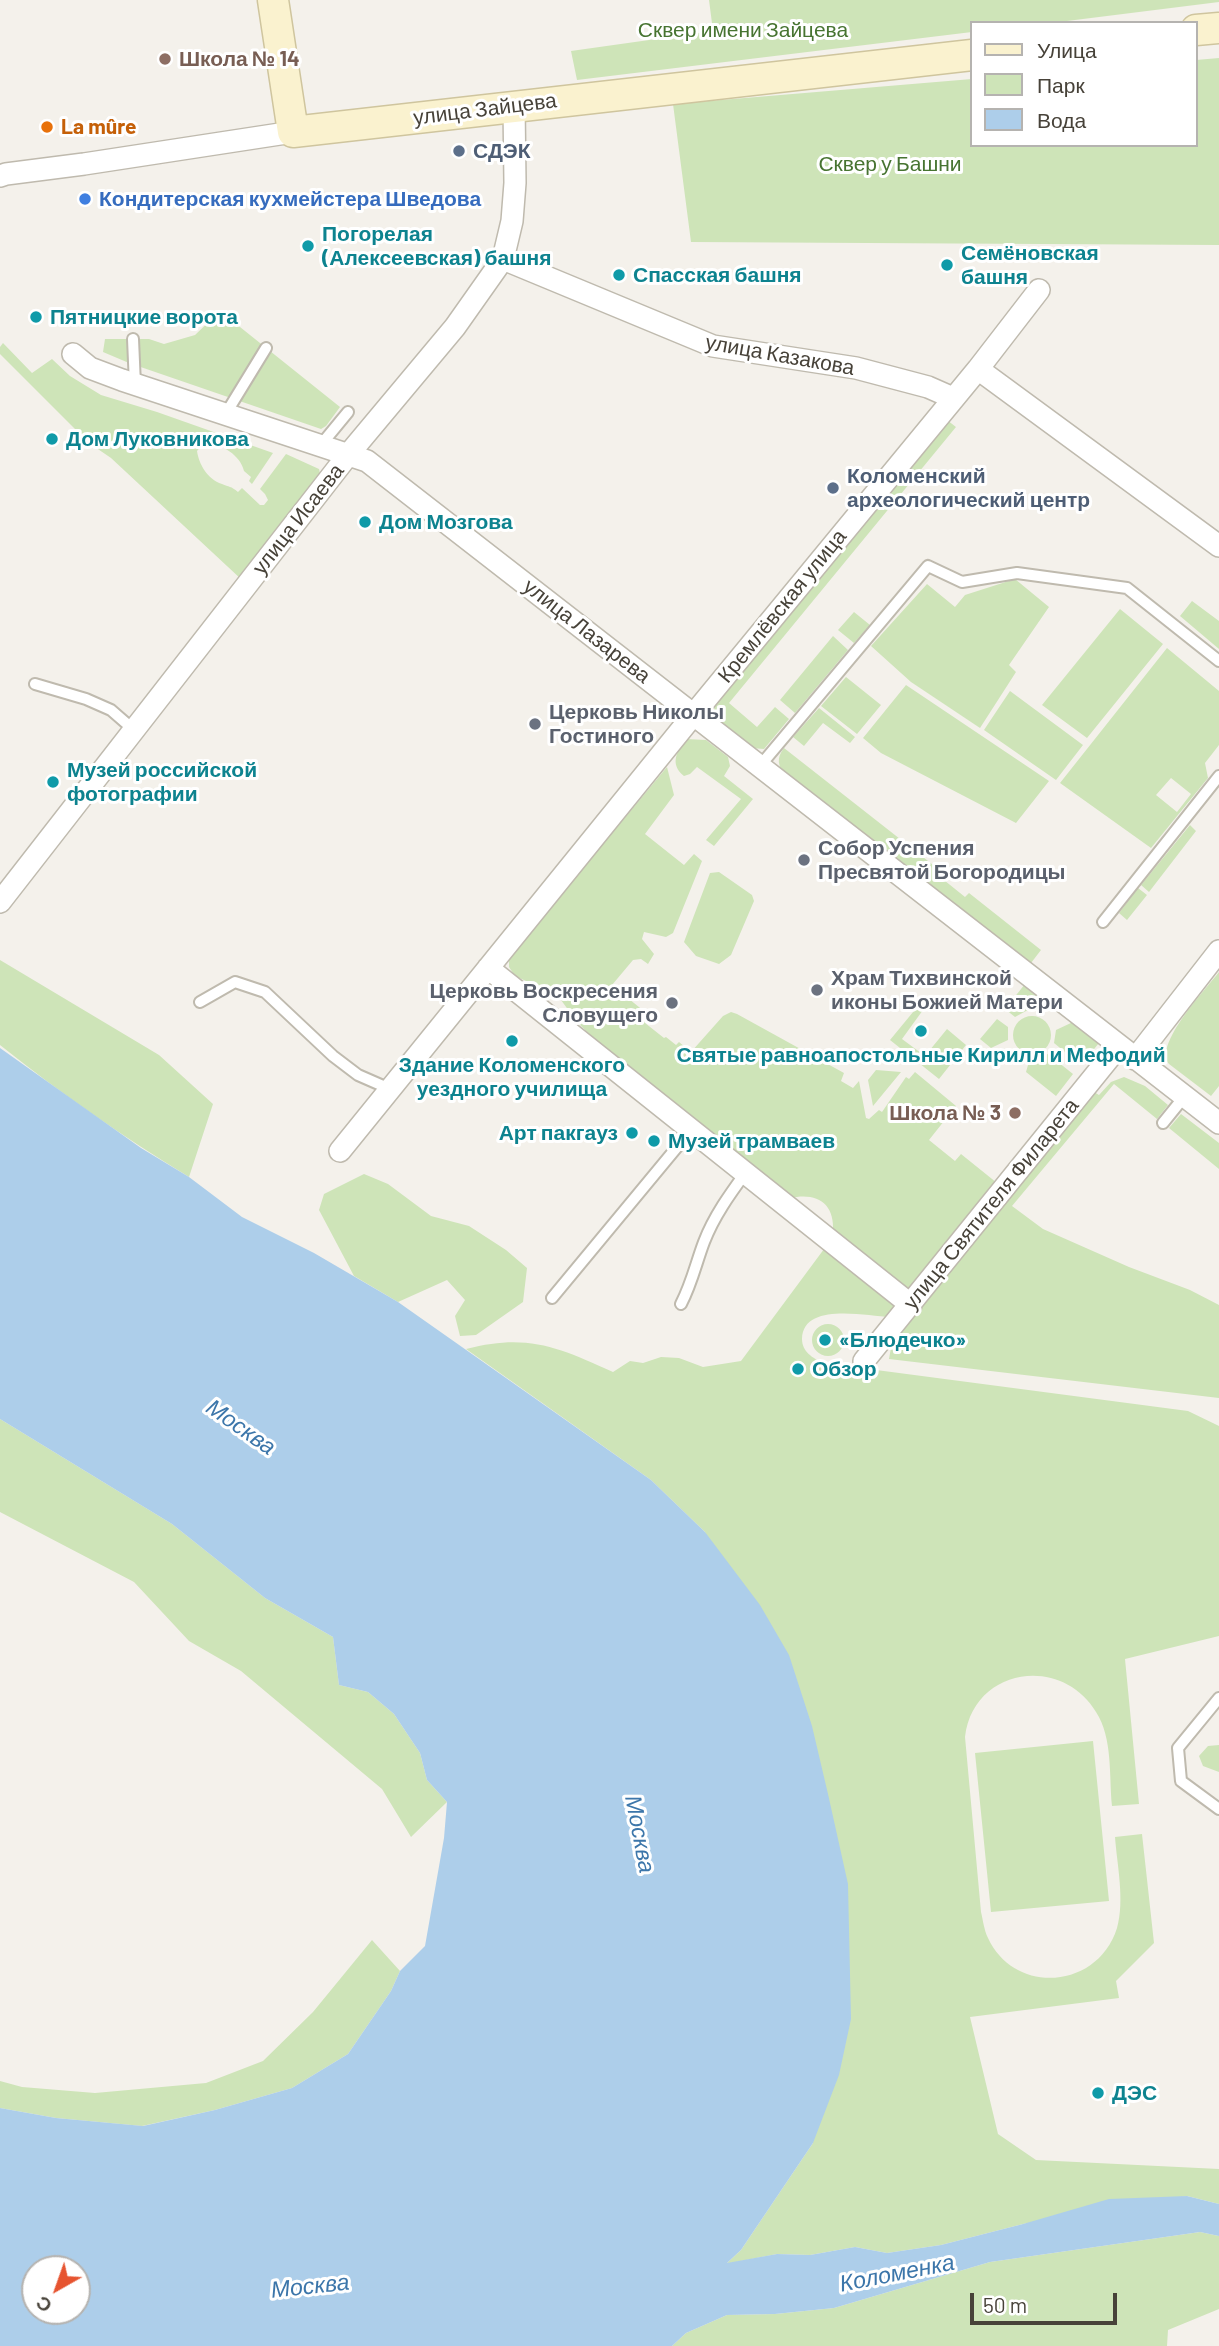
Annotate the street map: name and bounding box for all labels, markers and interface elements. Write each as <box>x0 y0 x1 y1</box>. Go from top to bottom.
park label: Сквер имени Зайцева <box>638 17 848 43</box>
legend <box>970 21 1198 147</box>
text: Улица <box>1037 37 1097 62</box>
place label: Школа № 14 <box>179 46 300 72</box>
marker: Школа № 14 <box>157 51 173 67</box>
text: Парк <box>1037 72 1085 97</box>
street label: улица Зайцева <box>412 88 558 130</box>
text: Вода <box>1037 107 1086 132</box>
place label: La mûre <box>61 114 137 140</box>
marker: La mûre <box>39 119 55 135</box>
place label: СДЭК <box>473 138 531 164</box>
marker: СДЭК <box>451 143 467 159</box>
park label: Сквер у Башни <box>818 151 962 177</box>
place label: Кондитерская кухмейстера Шведова <box>99 186 481 212</box>
marker: Кондитерская кухмейстера Шведова <box>77 191 93 207</box>
place label: Погорелая (Алексеевская) башня <box>322 221 552 271</box>
marker: Погорелая (Алексеевская) башня <box>300 238 316 254</box>
place label: Семёновская башня <box>961 240 1099 290</box>
marker: Семёновская башня <box>939 257 955 273</box>
place label: Спасская башня <box>633 262 802 288</box>
marker: Спасская башня <box>611 267 627 283</box>
place label: Пятницкие ворота <box>50 304 238 330</box>
marker: Пятницкие ворота <box>28 309 44 325</box>
street label: улица Казакова <box>704 330 856 380</box>
place label: Дом Луковникова <box>66 426 249 452</box>
marker: Дом Луковникова <box>44 431 60 447</box>
street label: улица Исаева <box>247 459 349 579</box>
place label: Коломенский археологический центр <box>847 463 1090 513</box>
marker: Коломенский археологический центр <box>825 480 841 496</box>
place label: Дом Мозгова <box>379 509 513 535</box>
marker: Дом Мозгова <box>357 514 373 530</box>
street label: Кремлёвская улица <box>712 524 852 688</box>
street label: улица Лазарева <box>518 574 656 688</box>
place label: Церковь Николы Гостиного <box>549 699 724 749</box>
marker: Церковь Николы Гостиного <box>527 716 543 732</box>
place label: Музей российской фотографии <box>67 757 257 807</box>
marker: Музей российской фотографии <box>45 774 61 790</box>
place label: Собор Успения Пресвятой Богородицы <box>818 835 1066 885</box>
marker: Собор Успения Пресвятой Богородицы <box>796 852 812 868</box>
place label: Храм Тихвинской иконы Божией Матери <box>831 965 1063 1015</box>
place label: Церковь Воскресения Словущего <box>429 978 658 1028</box>
marker: Храм Тихвинской иконы Божией Матери <box>809 982 825 998</box>
marker: Церковь Воскресения Словущего <box>664 995 680 1011</box>
marker: Святые равноапостольные Кирилл и Мефодий <box>913 1023 929 1039</box>
marker: Здание Коломенского уездного училища <box>504 1033 520 1049</box>
place label: Святые равноапостольные Кирилл и Мефодий <box>676 1042 1166 1068</box>
place label: Здание Коломенского уездного училища <box>399 1052 625 1102</box>
street label: улица Святителя Филарета <box>898 1093 1084 1315</box>
place label: Школа № 3 <box>889 1100 1001 1126</box>
marker: Школа № 3 <box>1007 1105 1023 1121</box>
place label: Арт пакгауз <box>499 1120 618 1146</box>
marker: Арт пакгауз <box>624 1125 640 1141</box>
place label: Музей трамваев <box>668 1128 835 1154</box>
marker: Музей трамваев <box>646 1133 662 1149</box>
place label: «Блюдечко» <box>839 1327 966 1353</box>
marker: «Блюдечко» <box>817 1332 833 1348</box>
place label: Обзор <box>812 1356 877 1382</box>
marker: Обзор <box>790 1361 806 1377</box>
water label: Москва <box>201 1393 281 1461</box>
water label: Москва <box>619 1793 661 1875</box>
place label: ДЭС <box>1112 2080 1157 2106</box>
marker: ДЭС <box>1090 2085 1106 2101</box>
water label: Коломенка <box>837 2248 957 2298</box>
north arrow <box>21 2255 91 2325</box>
water label: Москва <box>269 2268 351 2304</box>
scale bar <box>974 2280 1121 2324</box>
text: С <box>31 2292 56 2318</box>
text: 50 m <box>983 2292 1027 2317</box>

